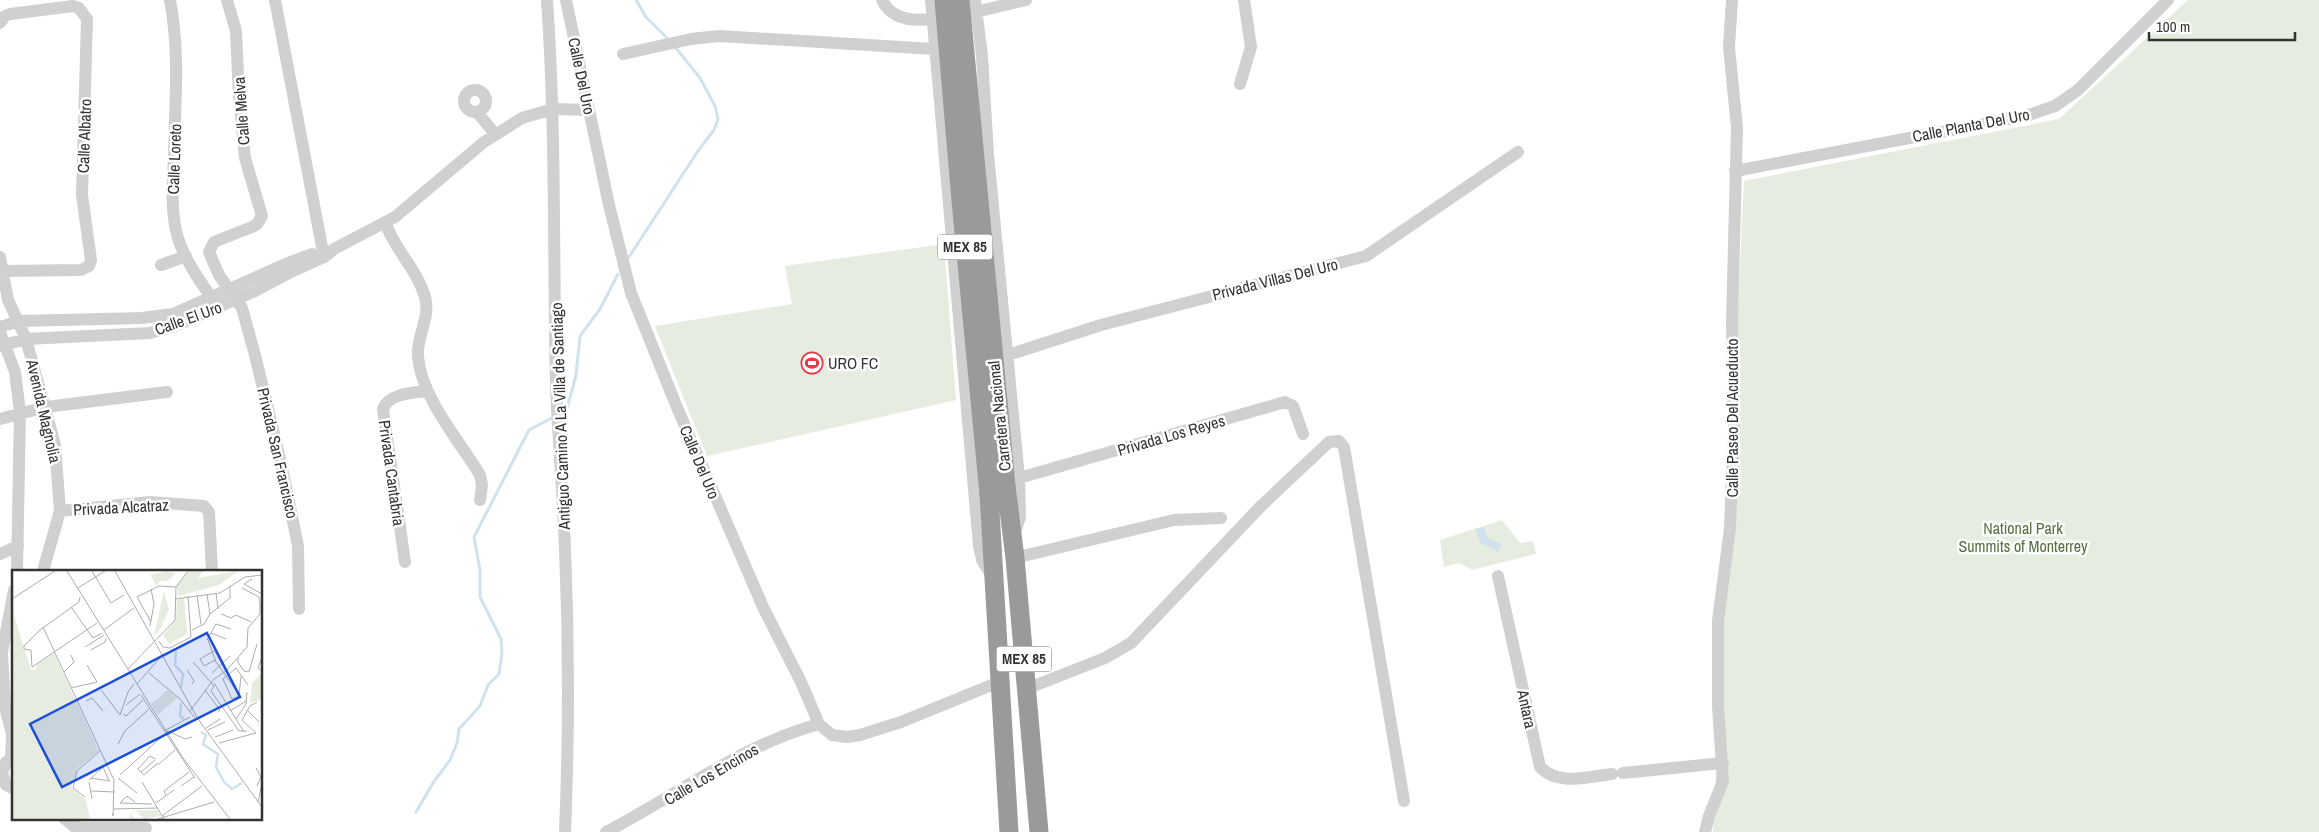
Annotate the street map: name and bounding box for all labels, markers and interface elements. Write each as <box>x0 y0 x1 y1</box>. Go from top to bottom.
scale bar <box>2149 10 2295 42</box>
text: 100 m <box>2156 16 2190 37</box>
street label: Calle Del Uro <box>563 36 601 116</box>
street label: Calle Melva <box>228 75 254 146</box>
street label: Calle Albatro <box>72 98 96 174</box>
street label: Calle Planta Del Uro <box>1911 103 2031 147</box>
street label: Calle Loreto <box>162 123 186 195</box>
road number: MEX 85 <box>938 234 992 260</box>
street label: Privada Villas Del Uro <box>1210 253 1340 305</box>
street label: Calle El Uro <box>151 296 225 340</box>
street label: Antiguo Camino A La Villa de Santiago <box>545 302 575 531</box>
street label: Calle Paseo Del Acueducto <box>1721 339 1743 498</box>
sports icon: URO FC <box>800 351 824 375</box>
place label: URO FC <box>828 352 878 374</box>
street label: Avenida Magnolia <box>21 356 67 466</box>
street label: Carretera Nacional <box>982 360 1016 472</box>
street label: Privada San Francisco <box>252 386 304 520</box>
street label: Privada Los Reyes <box>1115 409 1227 461</box>
street label: Privada Cantabria <box>374 419 410 528</box>
street label: Calle Del Uro <box>675 422 725 502</box>
street label: Privada Alcatraz <box>73 493 170 520</box>
park label: National Park Summits of Monterrey <box>1958 517 2088 557</box>
inset map <box>12 570 262 820</box>
road number: MEX 85 <box>996 646 1052 672</box>
street label: Antara <box>1512 687 1542 731</box>
street label: Calle Los Encinos <box>660 738 762 810</box>

